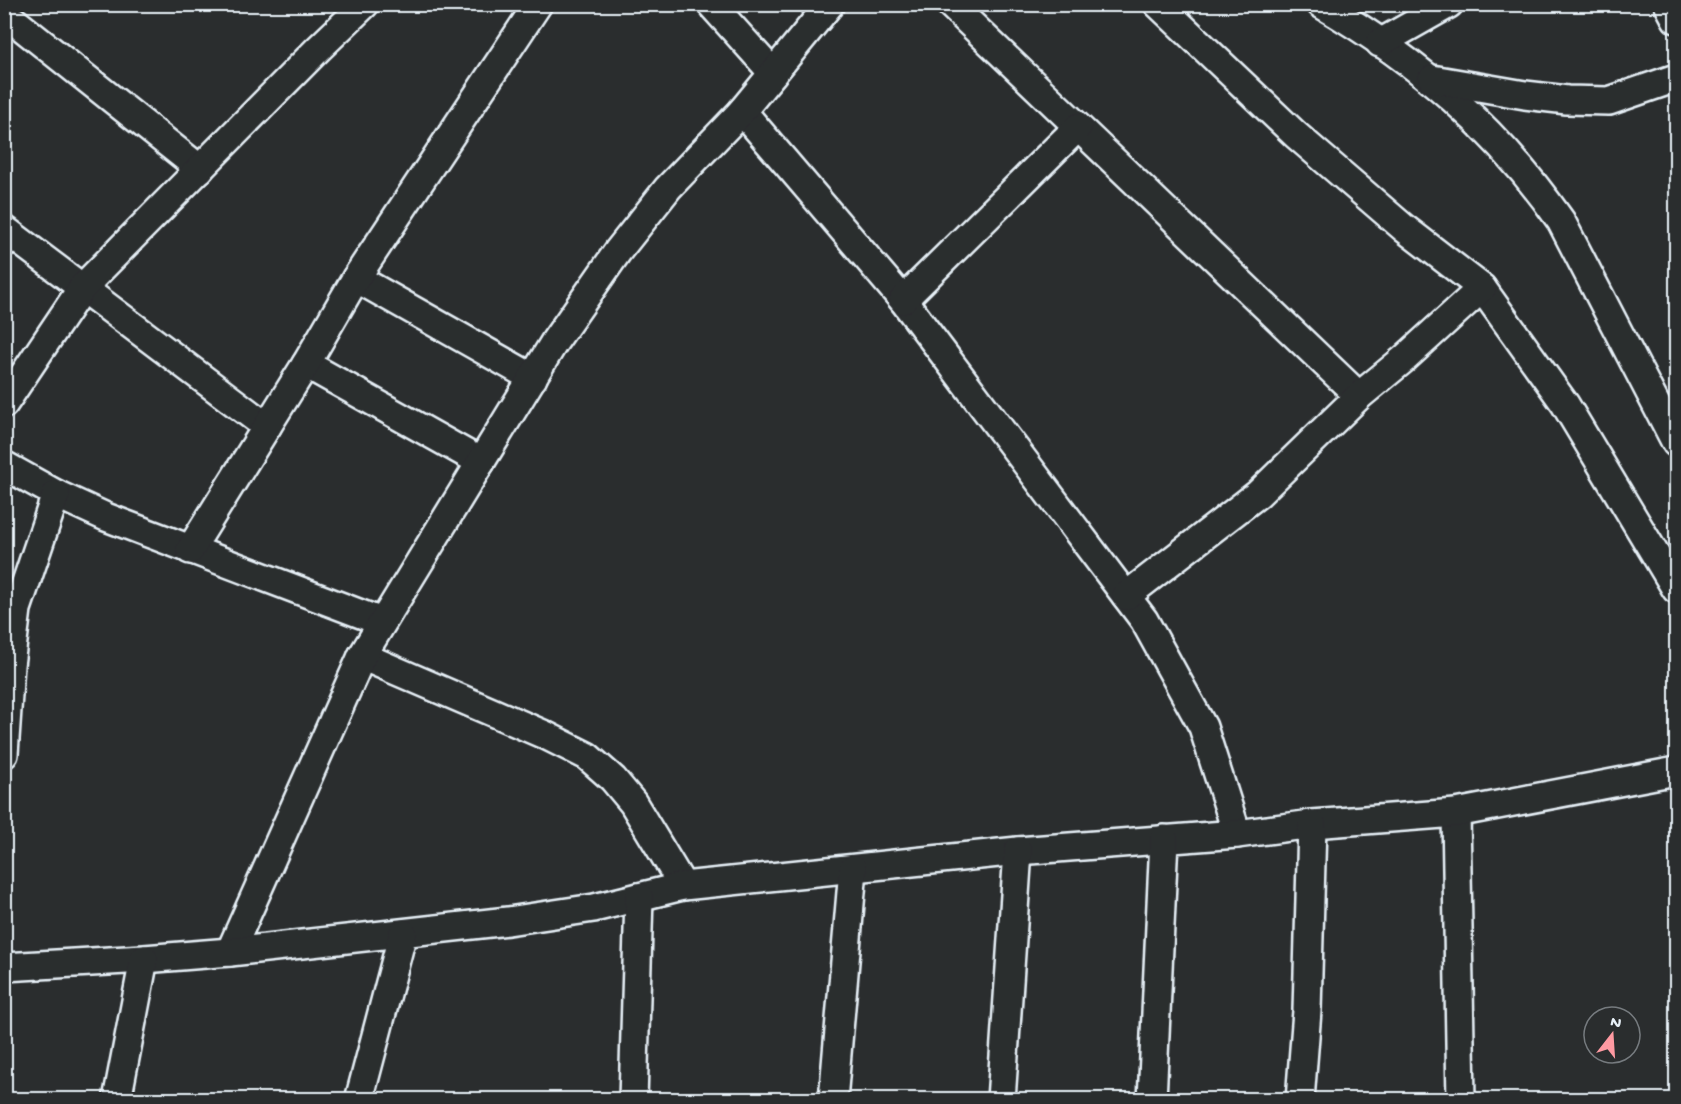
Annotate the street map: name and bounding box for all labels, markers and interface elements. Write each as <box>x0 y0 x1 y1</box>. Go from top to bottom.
north arrow <box>1582 1005 1642 1065</box>
text: N <box>1608 1013 1624 1035</box>

